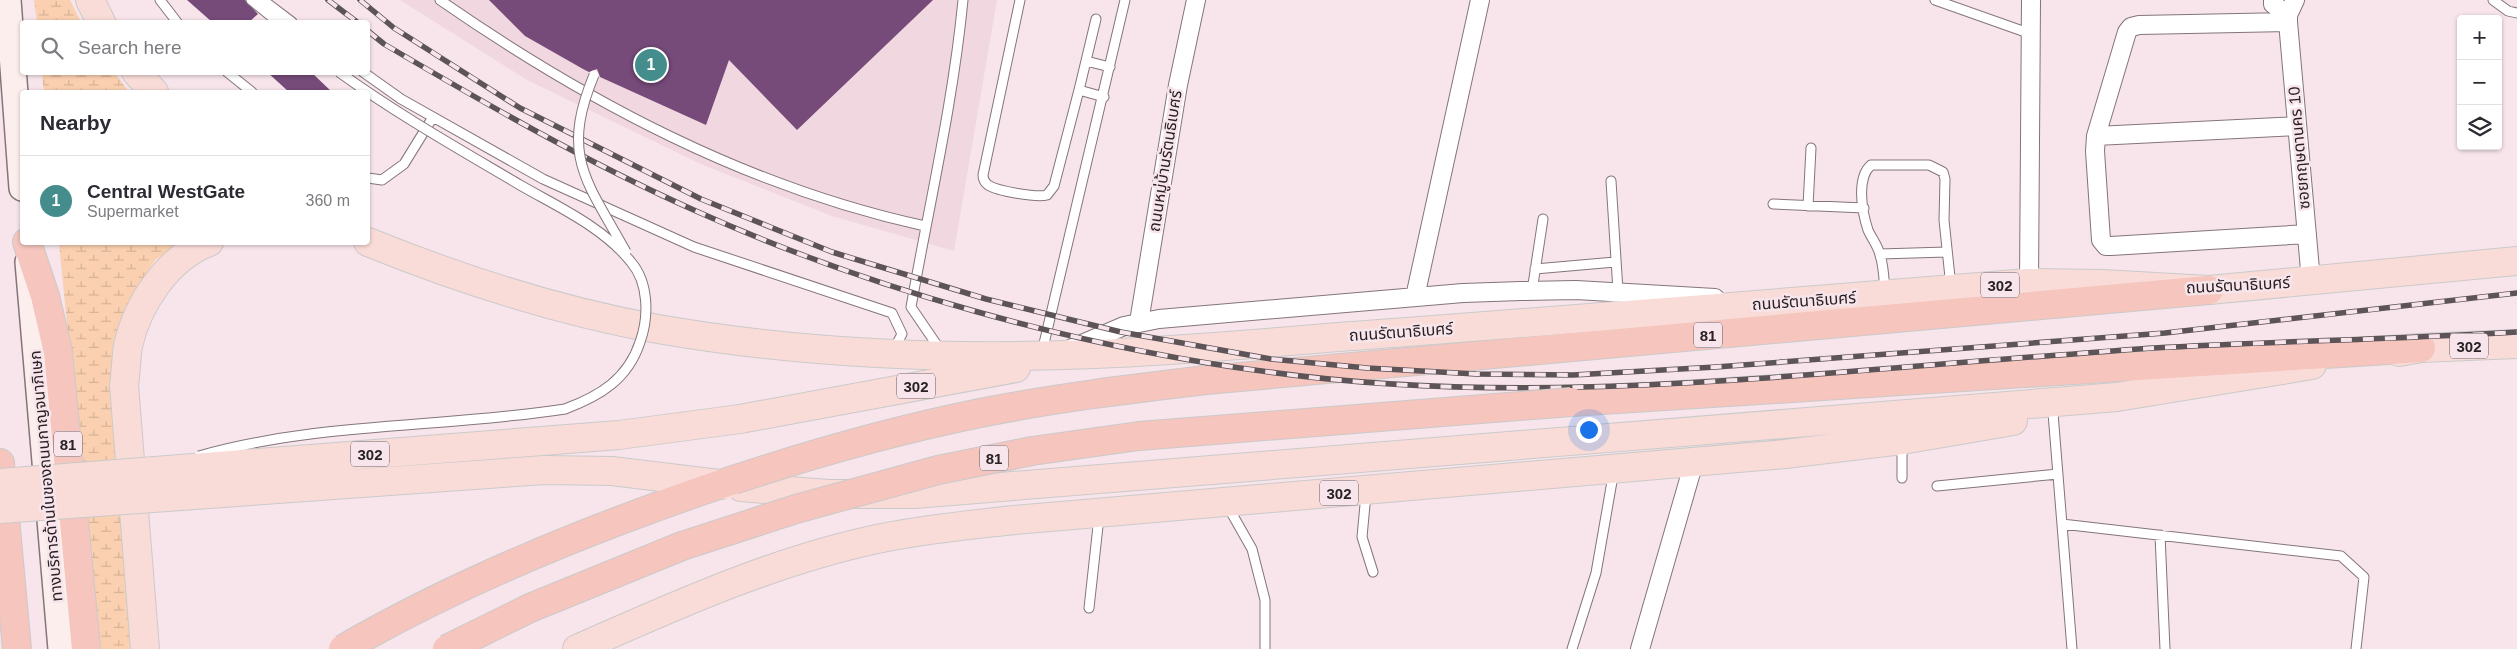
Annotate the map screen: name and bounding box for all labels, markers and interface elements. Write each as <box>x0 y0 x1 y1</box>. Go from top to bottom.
map controls <box>2457 15 2502 150</box>
button: + <box>2457 15 2502 60</box>
search box <box>20 20 370 75</box>
icon: search <box>38 34 66 62</box>
text: Search here <box>78 37 182 58</box>
pin: 1 <box>635 46 667 84</box>
button: − <box>2457 60 2502 105</box>
street label: ซอยกฤษดานคร 10 <box>2285 86 2313 210</box>
street label: ถนนหมู่บ้านรัตนธิเบศร์ <box>1145 88 1186 233</box>
button: layers <box>2457 105 2502 150</box>
text: Nearby <box>40 111 111 134</box>
text: Central WestGate <box>87 181 245 202</box>
text: 1 <box>52 192 60 209</box>
text: 360 m <box>306 192 350 209</box>
text: Supermarket <box>87 203 179 220</box>
road number: 302 <box>1981 272 2019 298</box>
street label: ถนนรัตนาธิเบศร์ <box>2185 274 2291 296</box>
street label: ถนนรัตนาธิเบศร์ <box>1751 289 1857 313</box>
street label: ถนนรัตนาธิเบศร์ <box>1348 320 1454 344</box>
road number: 81 <box>1694 322 1722 348</box>
road number: 302 <box>2450 334 2488 358</box>
street label: ทางบริการด้านในของถนนกาญจนาภิเษก <box>27 350 65 602</box>
road number: 302 <box>897 374 935 398</box>
your location <box>1576 417 1602 443</box>
road number: 81 <box>54 432 82 456</box>
road number: 302 <box>351 442 389 466</box>
road number: 81 <box>980 446 1008 470</box>
road number: 302 <box>1320 480 1358 506</box>

